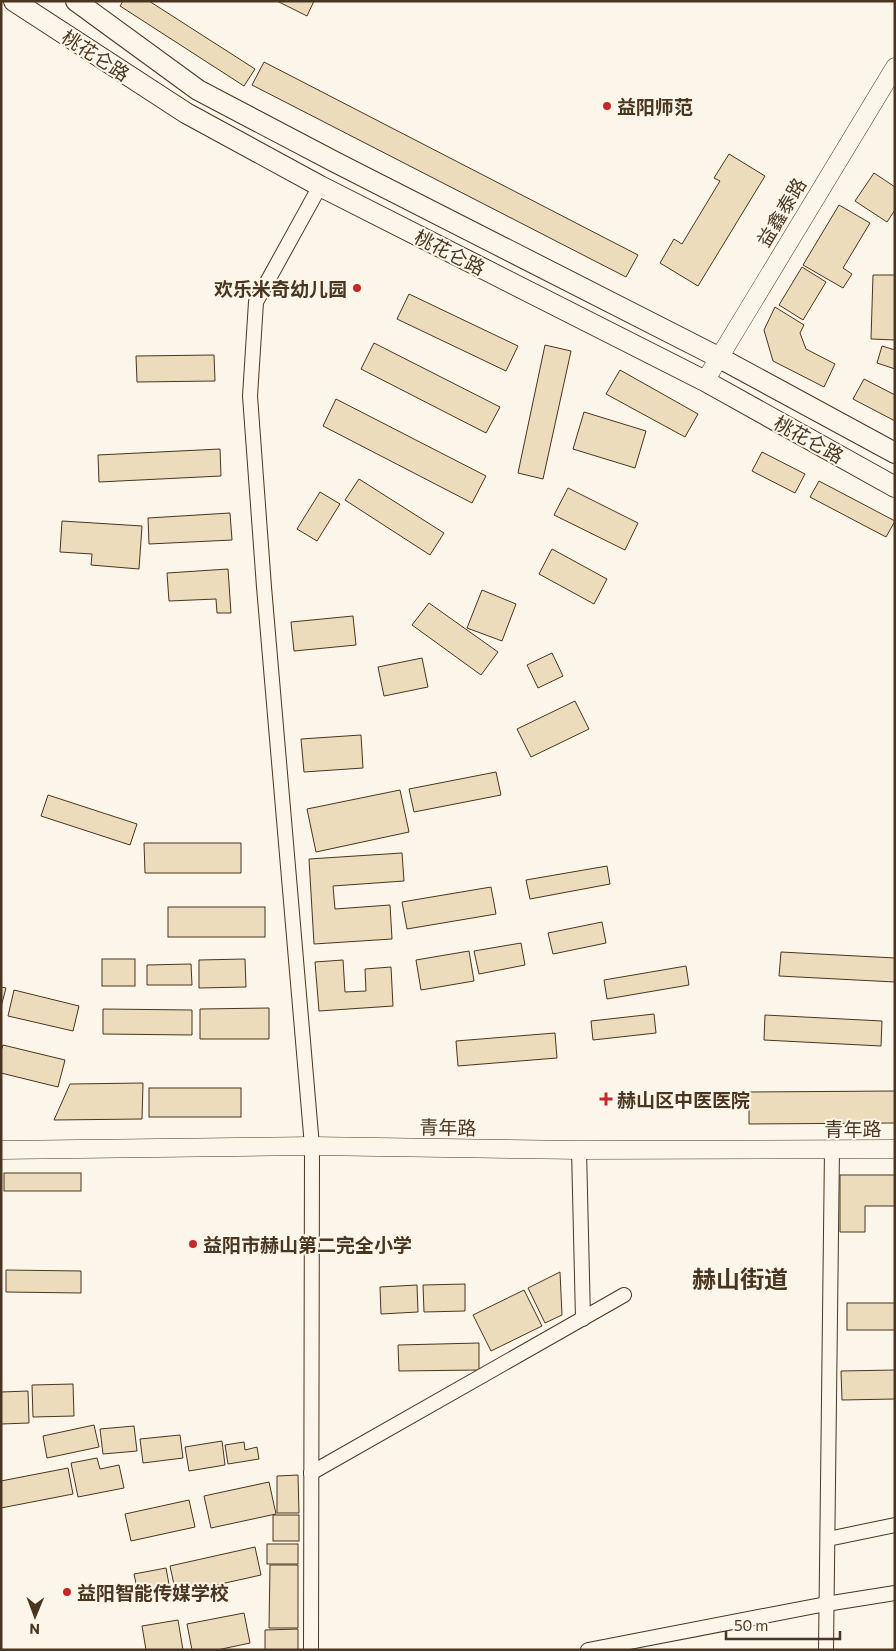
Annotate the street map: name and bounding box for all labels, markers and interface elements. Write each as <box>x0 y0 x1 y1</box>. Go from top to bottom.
street label: 桃花仑路 <box>58 25 134 85</box>
place label: 益阳师范 <box>617 95 693 118</box>
marker: 益阳师范 <box>601 100 613 112</box>
street label: 益鑫泰路 <box>752 173 810 251</box>
street label: 桃花仑路 <box>411 224 489 280</box>
place label: 欢乐米奇幼儿园 <box>214 277 347 300</box>
marker: 欢乐米奇幼儿园 <box>351 282 363 294</box>
street label: 桃花仑路 <box>770 411 848 467</box>
place label: 赫山区中医医院 <box>617 1088 750 1111</box>
marker: 赫山区中医医院 <box>599 1092 613 1106</box>
street label: 青年路 <box>419 1115 477 1139</box>
street label: 青年路 <box>824 1117 882 1140</box>
place label: 益阳市赫山第二完全小学 <box>203 1233 412 1256</box>
marker: 益阳市赫山第二完全小学 <box>187 1238 199 1250</box>
district label: 赫山街道 <box>692 1264 788 1293</box>
place label: 益阳智能传媒学校 <box>77 1581 229 1604</box>
marker: 益阳智能传媒学校 <box>61 1586 73 1598</box>
north arrow <box>10 1591 60 1641</box>
scale bar <box>726 1608 840 1640</box>
text: 50 m <box>734 1616 768 1634</box>
text: N <box>29 1621 40 1638</box>

